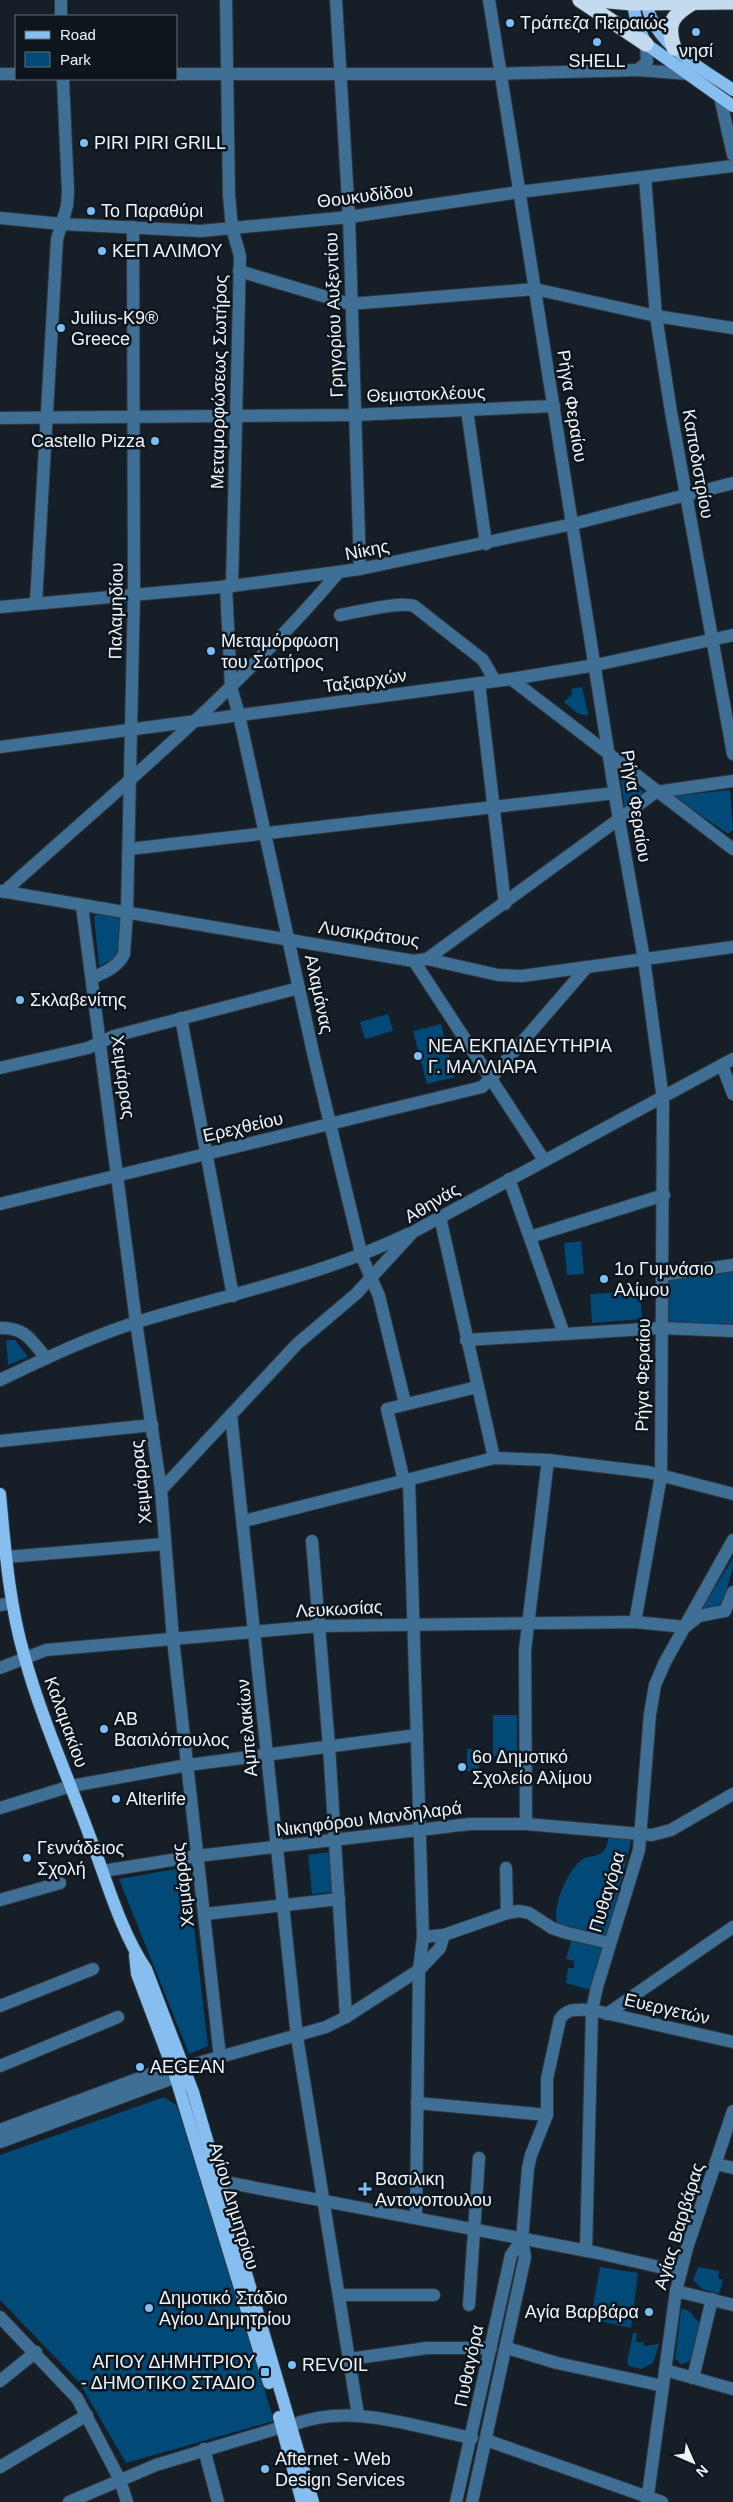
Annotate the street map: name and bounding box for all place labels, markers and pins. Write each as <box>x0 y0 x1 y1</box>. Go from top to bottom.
place label: Τράπεζα Πειραιώς <box>520 13 667 33</box>
marker: Τράπεζα Πειραιώς <box>504 17 516 29</box>
marker: νησί <box>690 26 702 38</box>
marker: SHELL <box>591 36 603 48</box>
place label: νησί <box>679 41 713 61</box>
place label: SHELL <box>568 51 626 71</box>
place label: PIRI PIRI GRILL <box>94 133 226 153</box>
marker: PIRI PIRI GRILL <box>78 137 90 149</box>
place label: Το Παραθύρι <box>101 201 203 221</box>
marker: Το Παραθύρι <box>85 205 97 217</box>
place label: ΚΕΠ ΑΛΙΜΟΥ <box>112 241 222 261</box>
marker: ΚΕΠ ΑΛΙΜΟΥ <box>96 245 108 257</box>
place label: Julius-K9® Greece <box>71 308 158 349</box>
marker: Julius-K9® Greece <box>55 322 67 334</box>
place label: Castello Pizza <box>31 431 146 451</box>
marker: Castello Pizza <box>149 435 161 447</box>
place label: Μεταμόρφωση του Σωτήρος <box>221 631 339 672</box>
marker: Μεταμόρφωση του Σωτήρος <box>205 645 217 657</box>
place label: Σκλαβενίτης <box>30 990 127 1010</box>
marker: Σκλαβενίτης <box>14 994 26 1006</box>
place label: ΝΕΑ ΕΚΠΑΙΔΕΥΤΗΡΙΑ Γ. ΜΑΛΛΙΑΡΑ <box>428 1036 612 1077</box>
marker: ΝΕΑ ΕΚΠΑΙΔΕΥΤΗΡΙΑ Γ. ΜΑΛΛΙΑΡΑ <box>412 1050 424 1062</box>
place label: 1ο Γυμνάσιο Αλίμου <box>614 1259 714 1300</box>
marker: 1ο Γυμνάσιο Αλίμου <box>598 1273 610 1285</box>
place label: ΑΒ Βασιλόπουλος <box>114 1709 230 1750</box>
marker: ΑΒ Βασιλόπουλος <box>98 1723 110 1735</box>
place label: 6ο Δημοτικό Σχολείο Αλίμου <box>472 1747 592 1788</box>
marker: 6ο Δημοτικό Σχολείο Αλίμου <box>456 1761 468 1773</box>
place label: Alterlife <box>126 1789 186 1809</box>
marker: Alterlife <box>110 1793 122 1805</box>
place label: Γεννάδειος Σχολή <box>37 1838 124 1879</box>
marker: Γεννάδειος Σχολή <box>21 1852 33 1864</box>
place label: AEGEAN <box>150 2057 225 2077</box>
marker: AEGEAN <box>134 2061 146 2073</box>
place label: Βασιλικη Αντονοπουλου <box>375 2169 492 2210</box>
marker: Βασιλικη Αντονοπουλου <box>359 2183 371 2195</box>
place label: Δημοτικό Στάδιο Αγίου Δημητρίου <box>159 2288 291 2329</box>
marker: Δημοτικό Στάδιο Αγίου Δημητρίου <box>143 2302 155 2314</box>
place label: Αγία Βαρβάρα <box>525 2302 639 2322</box>
marker: Αγία Βαρβάρα <box>643 2306 655 2318</box>
place label: ΑΓΙΟΥ ΔΗΜΗΤΡΙΟΥ - ΔΗΜΟΤΙΚΟ ΣΤΑΔΙΟ <box>81 2352 255 2393</box>
place label: REVOIL <box>302 2355 368 2375</box>
marker: REVOIL <box>286 2359 298 2371</box>
marker: ΑΓΙΟΥ ΔΗΜΗΤΡΙΟΥ - ΔΗΜΟΤΙΚΟ ΣΤΑΔΙΟ <box>259 2366 271 2378</box>
place label: Afternet - Web Design Services <box>275 2449 405 2490</box>
marker: Afternet - Web Design Services <box>259 2463 271 2475</box>

